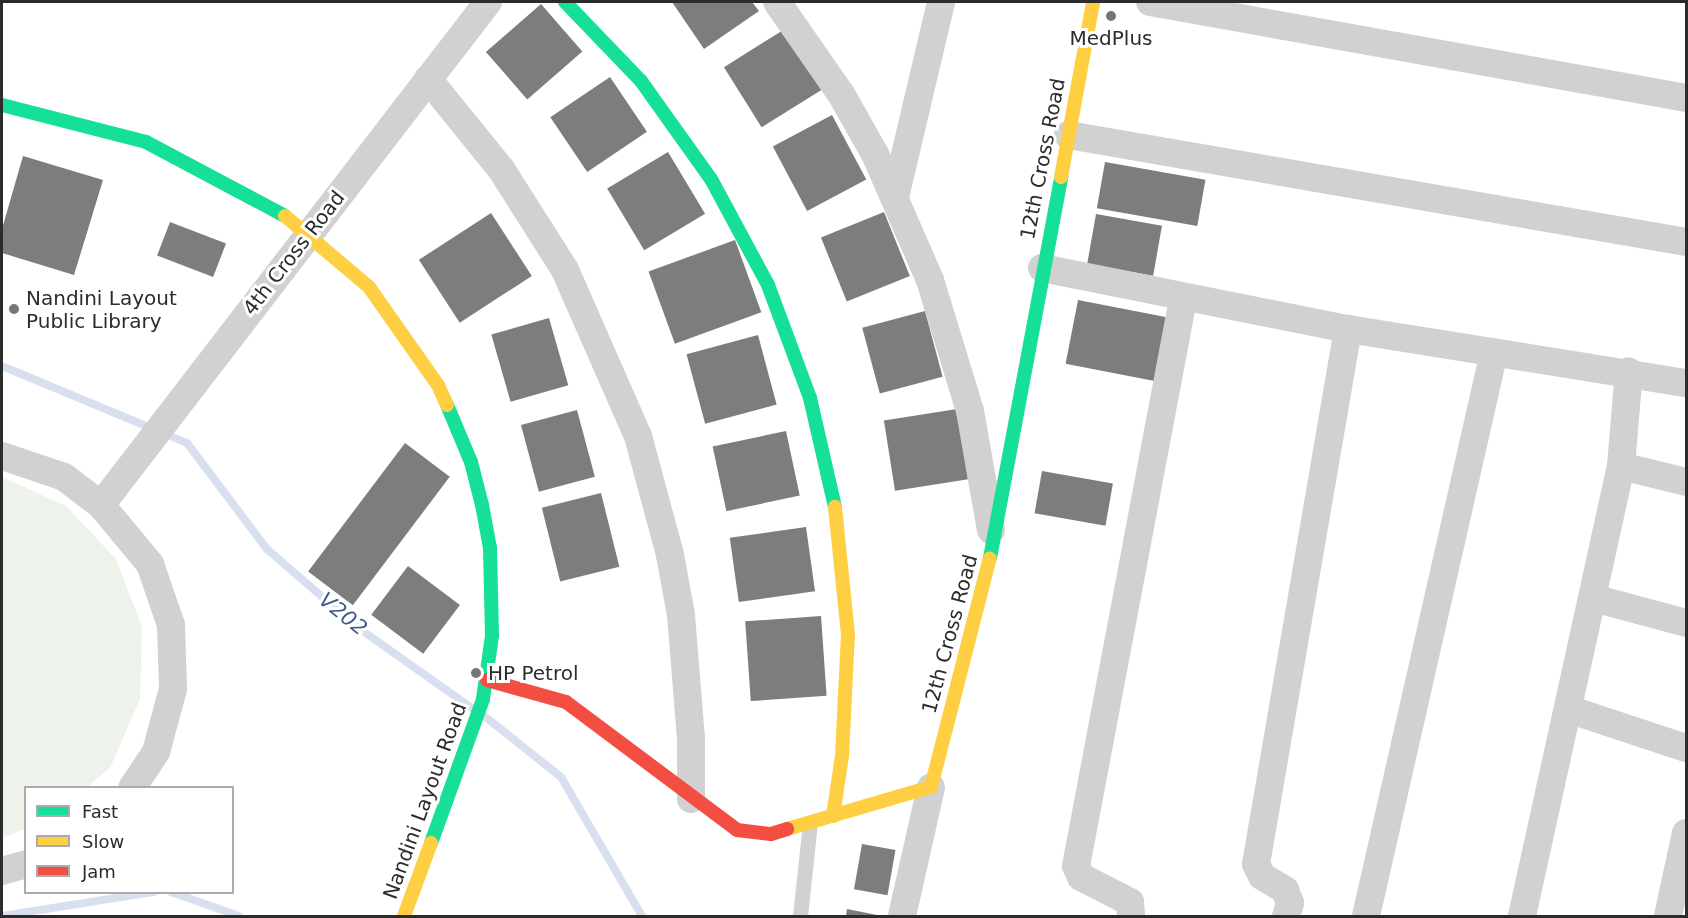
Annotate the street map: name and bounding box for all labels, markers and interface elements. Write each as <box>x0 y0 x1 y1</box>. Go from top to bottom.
marker: MedPlus <box>1104 9 1118 23</box>
place label: MedPlus <box>1070 26 1152 50</box>
street label: 12th Cross Road <box>1016 76 1070 242</box>
street label: 4th Cross Road <box>238 186 350 320</box>
place label: Nandini Layout Public Library <box>26 286 177 333</box>
marker: Nandini Layout Public Library <box>7 302 21 316</box>
street label: 12th Cross Road <box>917 552 983 716</box>
water label: V202 <box>314 587 372 641</box>
place label: HP Petrol <box>488 661 579 685</box>
marker: HP Petrol <box>469 666 483 680</box>
street label: Nandini Layout Road <box>378 700 472 902</box>
legend <box>24 786 234 894</box>
text: Fast <box>82 801 118 822</box>
text: Slow <box>82 831 124 852</box>
text: Jam <box>82 861 116 882</box>

